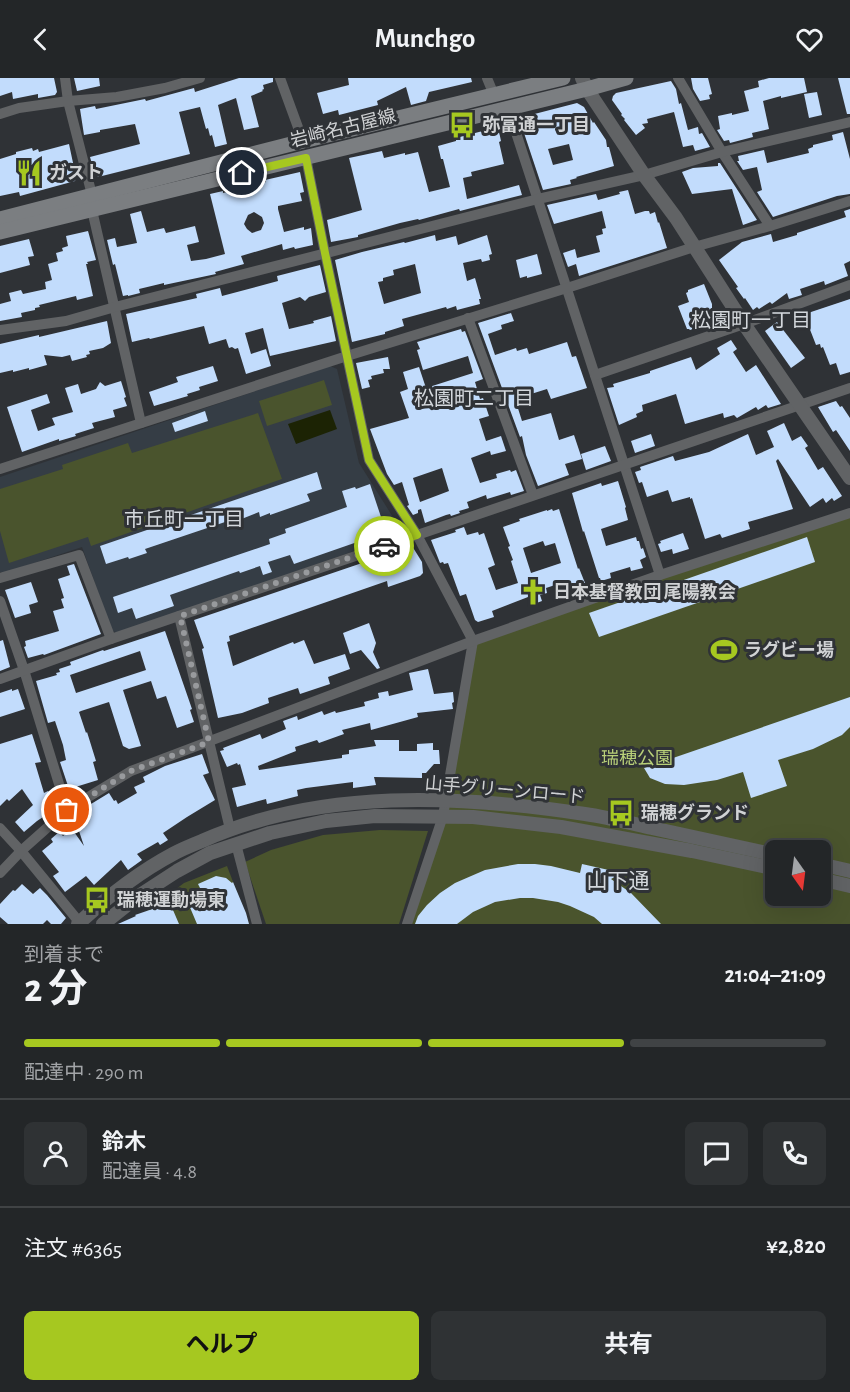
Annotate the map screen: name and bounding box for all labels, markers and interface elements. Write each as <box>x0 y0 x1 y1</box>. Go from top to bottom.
icon: back <box>24 23 57 56</box>
icon: heart <box>793 23 826 56</box>
text: Munchgo <box>375 25 475 52</box>
street label: 岩崎名古屋線 <box>288 105 398 151</box>
bus stop icon: 弥富通一丁目 <box>447 110 477 140</box>
place label: 弥富通一丁目 <box>482 115 590 135</box>
pin <box>216 147 267 198</box>
icon: home <box>225 156 258 189</box>
restaurant icon: ガスト <box>14 158 44 188</box>
place label: ガスト <box>49 163 103 183</box>
district label: 松園町一丁目 <box>691 310 811 331</box>
district label: 松園町二丁目 <box>414 388 534 409</box>
district label: 市丘町一丁目 <box>124 509 244 530</box>
courier <box>354 516 414 576</box>
icon: car <box>368 530 401 563</box>
church icon: 日本基督教団 尾陽教会 <box>518 577 548 607</box>
place label: 日本基督教団 尾陽教会 <box>553 582 736 602</box>
sports icon: ラグビー場 <box>709 635 739 665</box>
place label: ラグビー場 <box>744 640 834 660</box>
park label: 瑞穂公園 <box>601 749 673 768</box>
street label: 山手グリーンロード <box>424 773 586 807</box>
pin <box>41 784 92 835</box>
icon: bag <box>50 793 83 826</box>
bus stop icon: 瑞穂グランド <box>606 798 636 828</box>
place label: 瑞穂グランド <box>641 803 749 823</box>
north arrow <box>765 840 831 906</box>
map controls <box>765 840 831 906</box>
district label: 山下通 <box>587 870 650 892</box>
bus stop icon: 瑞穂運動場東 <box>82 885 112 915</box>
place label: 瑞穂運動場東 <box>117 890 225 910</box>
text: 到着まで <box>24 945 104 965</box>
text: 21:04–21:09 <box>725 964 826 986</box>
text: 2 分 <box>24 970 87 1009</box>
text: 配達中 · 290 m <box>24 1063 144 1083</box>
button: person <box>24 1122 87 1185</box>
button: chat <box>685 1122 748 1185</box>
button: phone <box>763 1122 826 1185</box>
text: 鈴木 <box>102 1131 146 1153</box>
text: 配達員 · 4.8 <box>102 1162 197 1182</box>
text: ¥2,820 <box>766 1235 826 1257</box>
text: 注文 #6365 <box>24 1238 122 1260</box>
button: ヘルプ <box>24 1311 419 1380</box>
button: 共有 <box>431 1311 826 1380</box>

